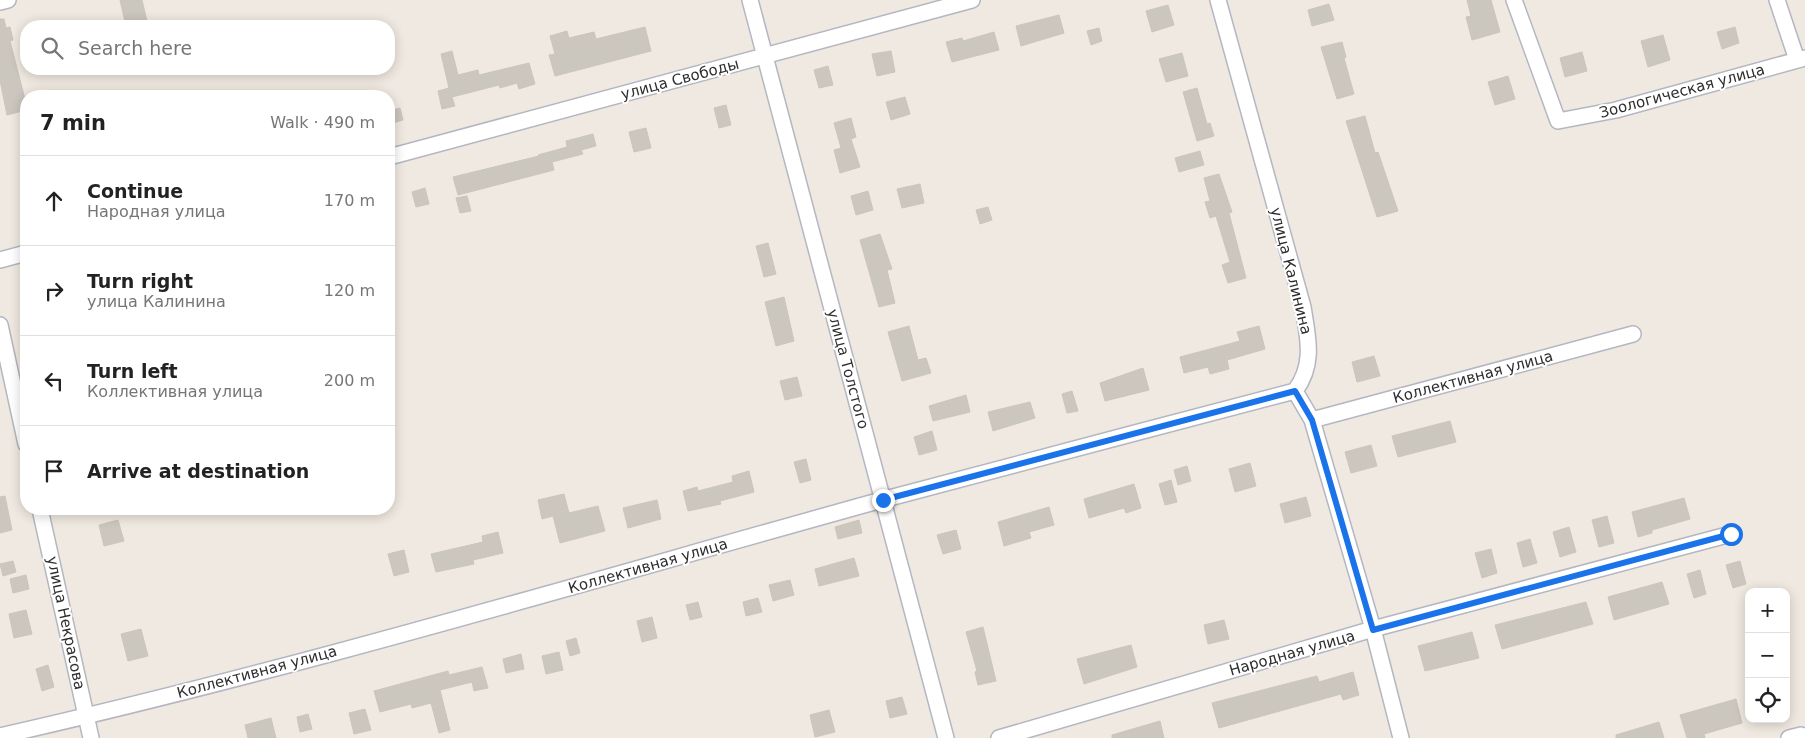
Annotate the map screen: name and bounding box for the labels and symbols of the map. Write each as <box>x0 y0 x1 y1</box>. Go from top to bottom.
street label: улица Свободы <box>619 55 741 103</box>
street label: Зоологическая улица <box>1597 60 1767 122</box>
street label: улица Калинина <box>1267 206 1315 336</box>
street label: улица Толстого <box>823 307 873 431</box>
street label: Коллективная улица <box>1391 347 1555 407</box>
route end <box>872 489 895 512</box>
route start <box>1720 523 1743 546</box>
street label: Коллективная улица <box>566 535 730 597</box>
street label: улица Некрасова <box>43 555 89 691</box>
street label: Народная улица <box>1227 626 1357 680</box>
street label: Коллективная улица <box>175 642 339 702</box>

